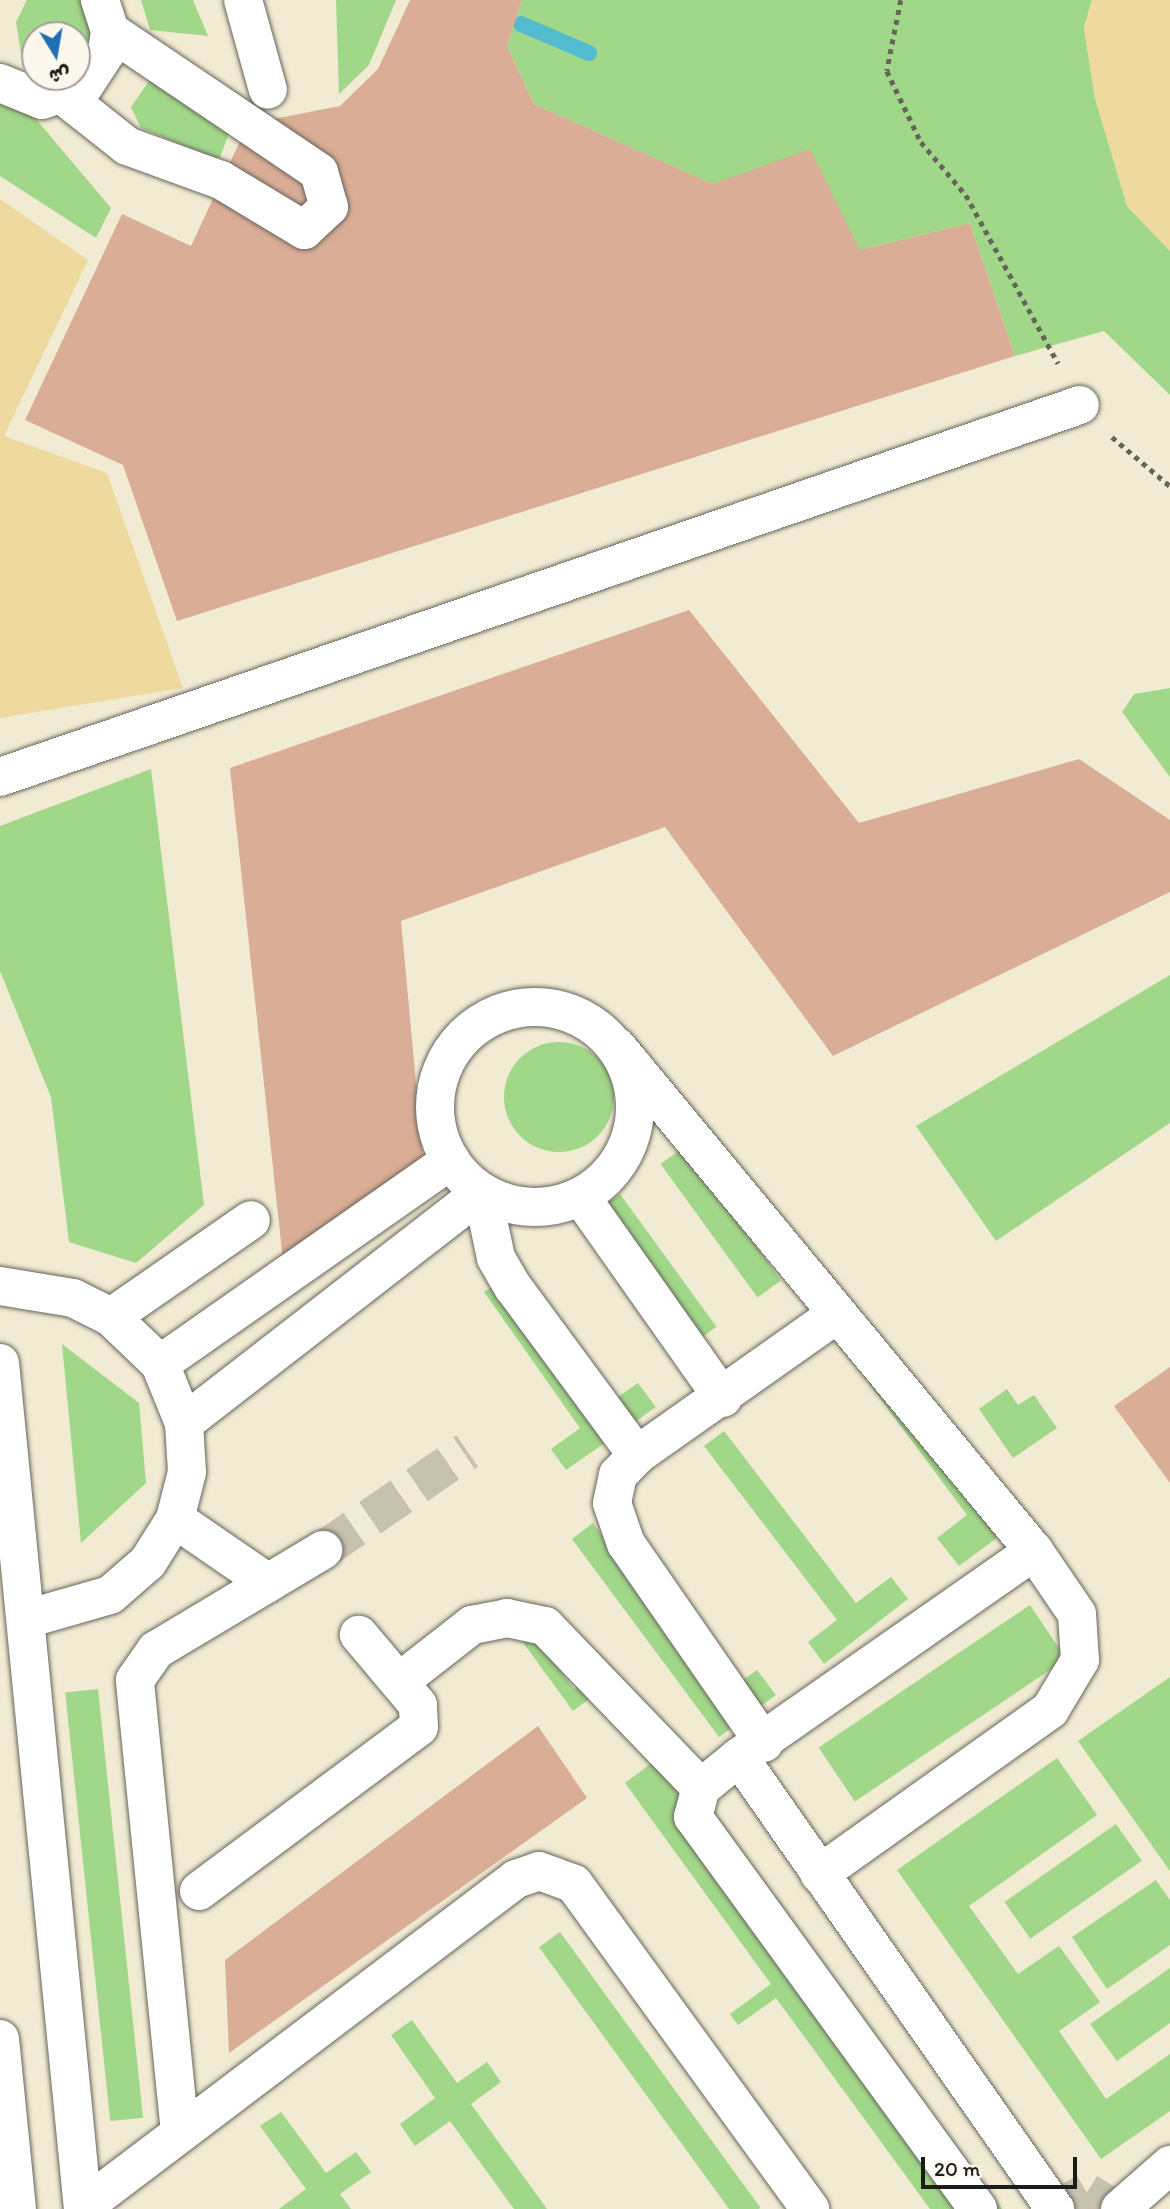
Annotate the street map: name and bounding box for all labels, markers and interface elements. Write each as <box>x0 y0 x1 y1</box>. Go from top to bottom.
north arrow <box>21 21 91 91</box>
text: ش <box>47 62 72 88</box>
scale bar <box>925 2142 1081 2186</box>
text: 20 m <box>934 2156 980 2181</box>

